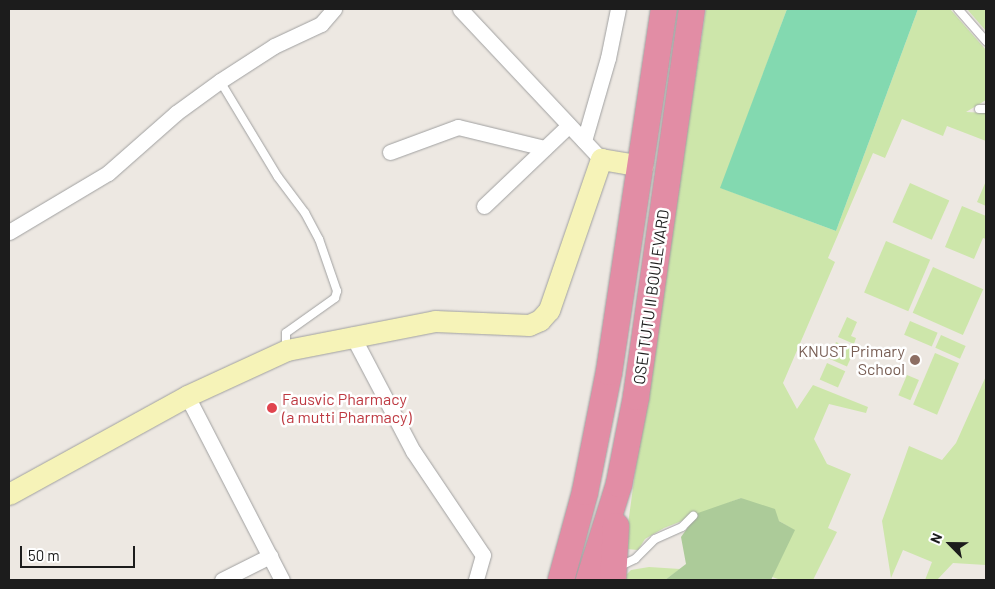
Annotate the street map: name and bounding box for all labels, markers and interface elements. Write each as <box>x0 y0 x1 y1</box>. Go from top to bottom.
street label: OSEI TUTU II BOULEVARD <box>629 208 673 386</box>
place label: KNUST Primary School <box>798 341 905 379</box>
marker: KNUST Primary School <box>909 354 921 366</box>
place label: Fausvic Pharmacy (a mutti Pharmacy) <box>282 389 412 427</box>
marker: Fausvic Pharmacy (a mutti Pharmacy) <box>266 402 278 414</box>
north arrow <box>925 519 975 569</box>
text: N <box>926 530 945 546</box>
scale bar <box>22 536 138 568</box>
text: 50 m <box>28 546 60 564</box>

